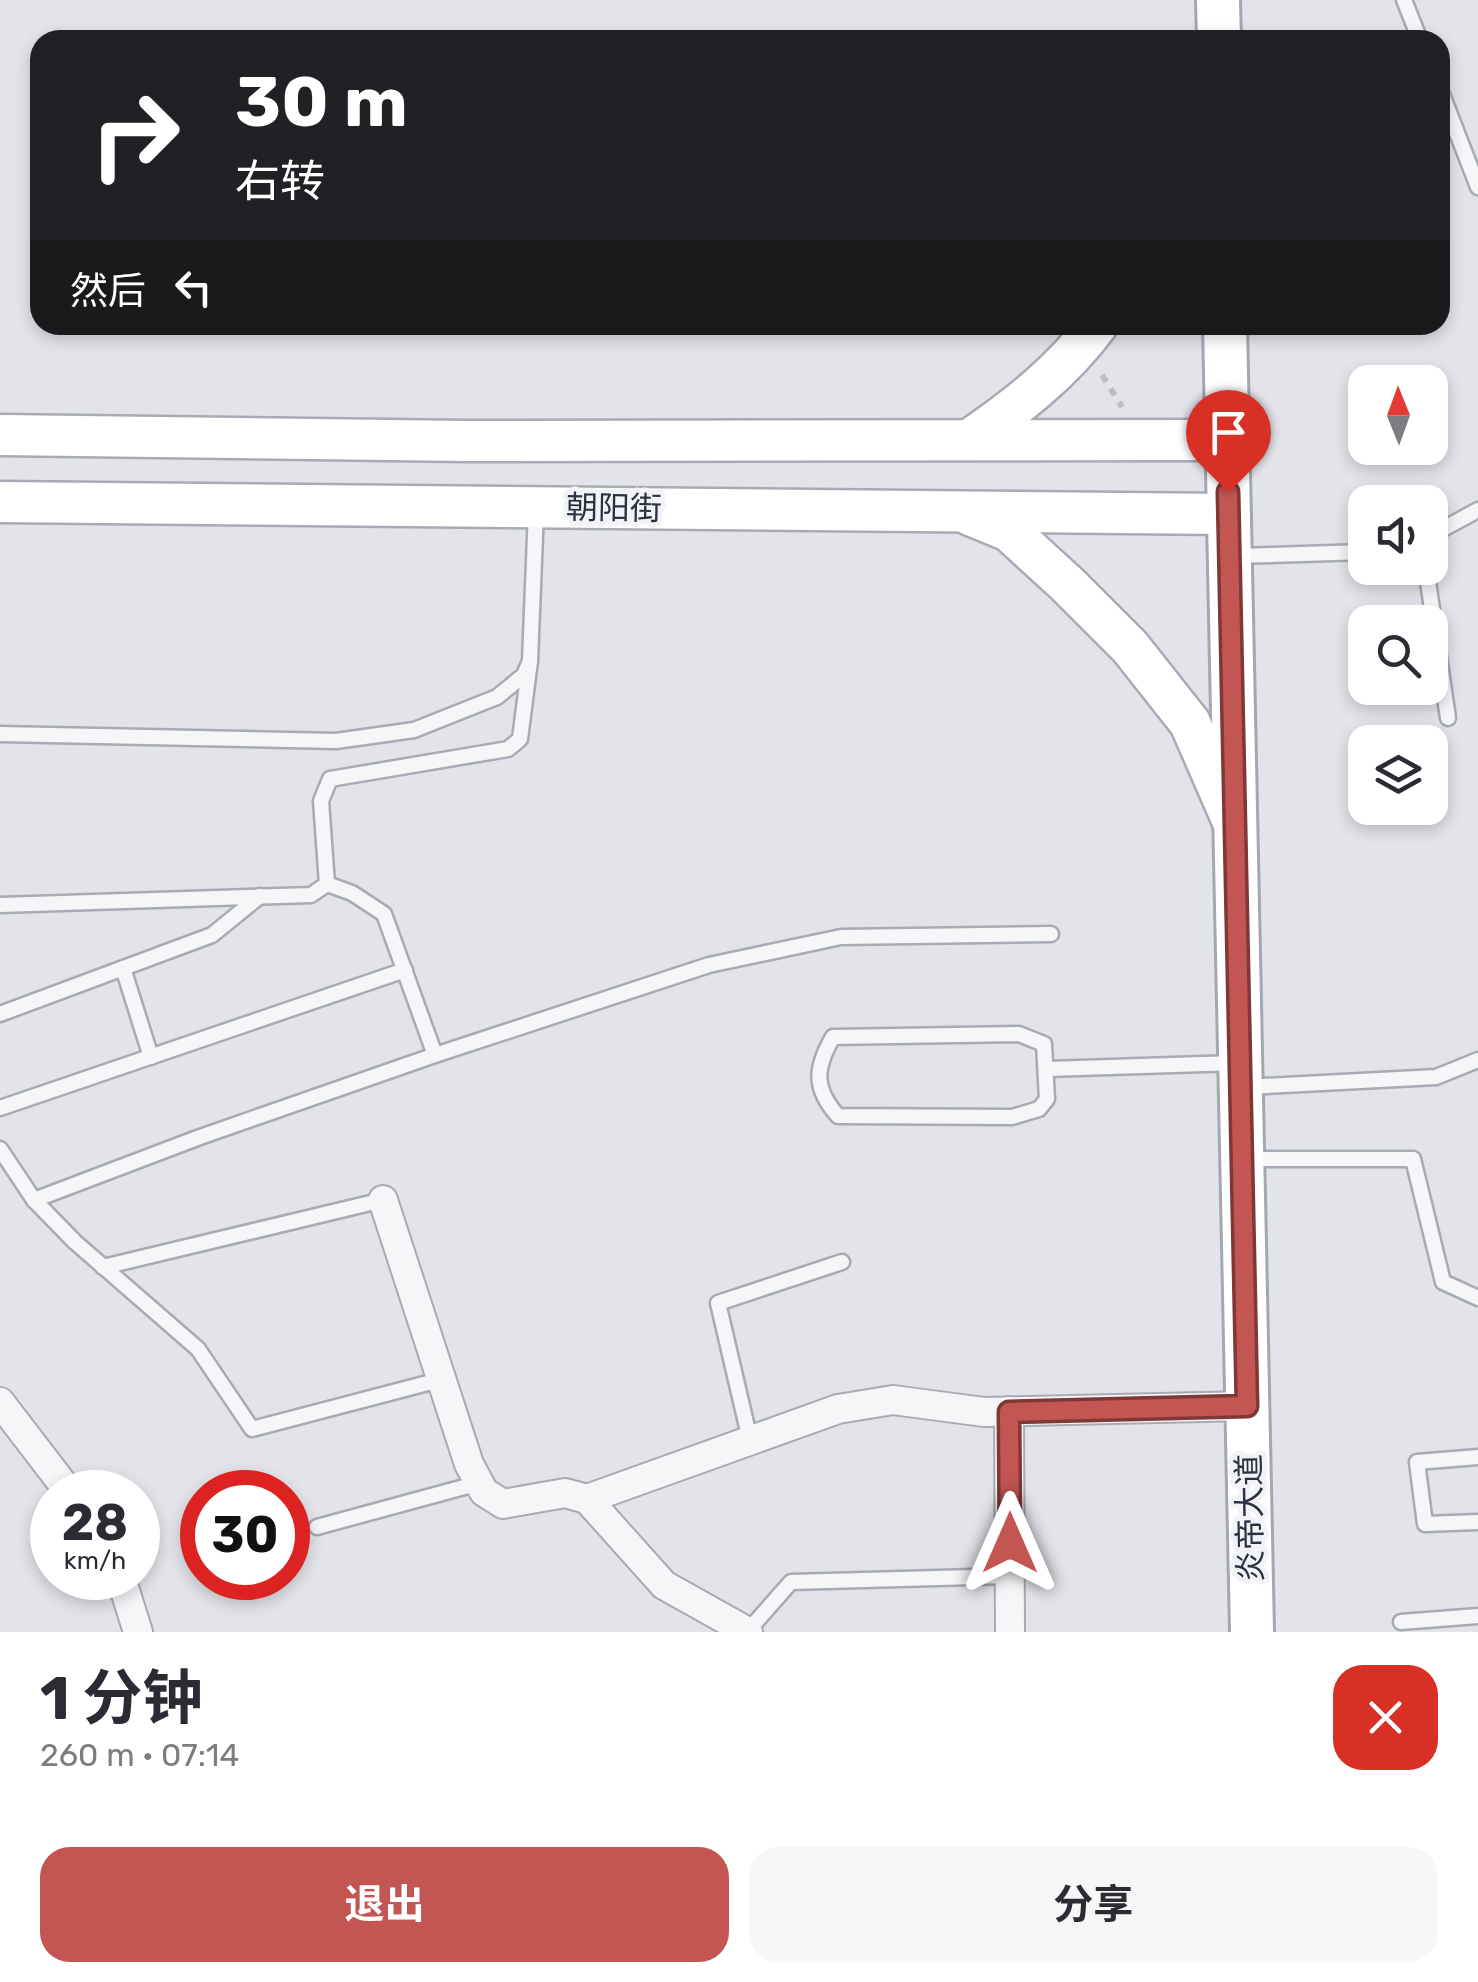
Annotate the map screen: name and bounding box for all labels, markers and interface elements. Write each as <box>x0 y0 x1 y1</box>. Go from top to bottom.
text: 30 m <box>235 61 408 144</box>
icon: right <box>70 70 200 200</box>
text: 右转 <box>235 155 325 208</box>
icon: left <box>166 260 221 315</box>
text: 然后 <box>70 268 146 314</box>
north arrow <box>1348 365 1448 465</box>
map controls <box>1348 365 1448 825</box>
pin <box>1186 390 1271 493</box>
icon: arrive <box>1201 405 1256 460</box>
button: sound <box>1348 485 1448 585</box>
street label: 朝阳街 <box>566 488 662 528</box>
button: search <box>1348 605 1448 705</box>
button: layers <box>1348 725 1448 825</box>
street label: 炎帝大道 <box>1230 1454 1270 1582</box>
speed limit sign: 30 <box>180 1470 310 1600</box>
position arrow <box>958 1491 1062 1595</box>
text: 28 <box>62 1493 128 1553</box>
text: km/h <box>64 1546 126 1575</box>
text: 1 分钟 <box>40 1663 203 1734</box>
button: close <box>1333 1665 1438 1770</box>
text: 260 m · 07:14 <box>40 1736 239 1774</box>
button: 退出 <box>40 1847 729 1962</box>
button: 分享 <box>749 1847 1438 1962</box>

